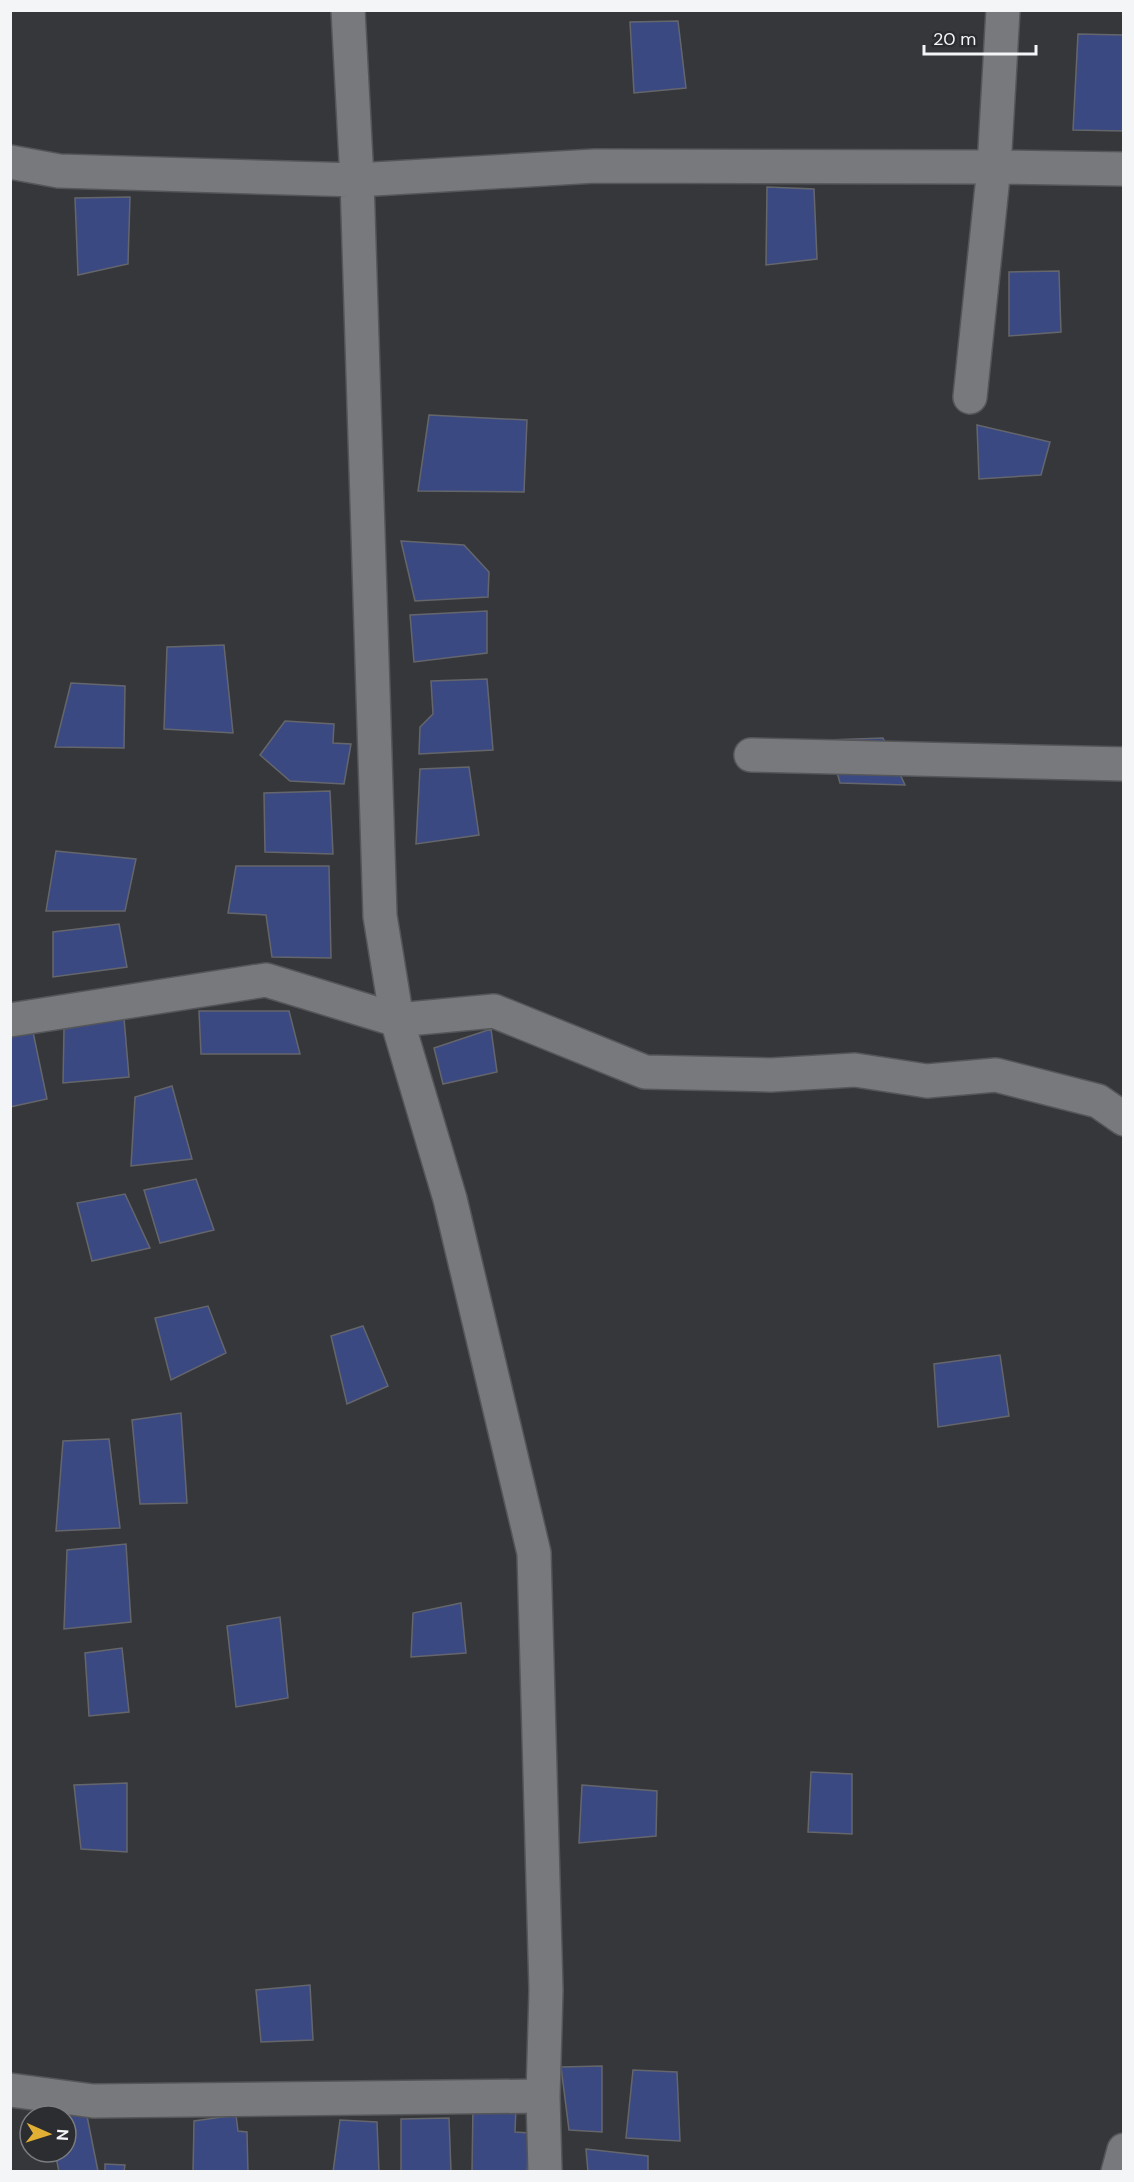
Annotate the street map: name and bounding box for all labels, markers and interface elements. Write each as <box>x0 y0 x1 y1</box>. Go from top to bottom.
scale bar <box>924 18 1036 56</box>
text: 20 m <box>933 27 976 51</box>
north arrow <box>18 2104 78 2164</box>
text: N <box>52 2128 73 2141</box>

